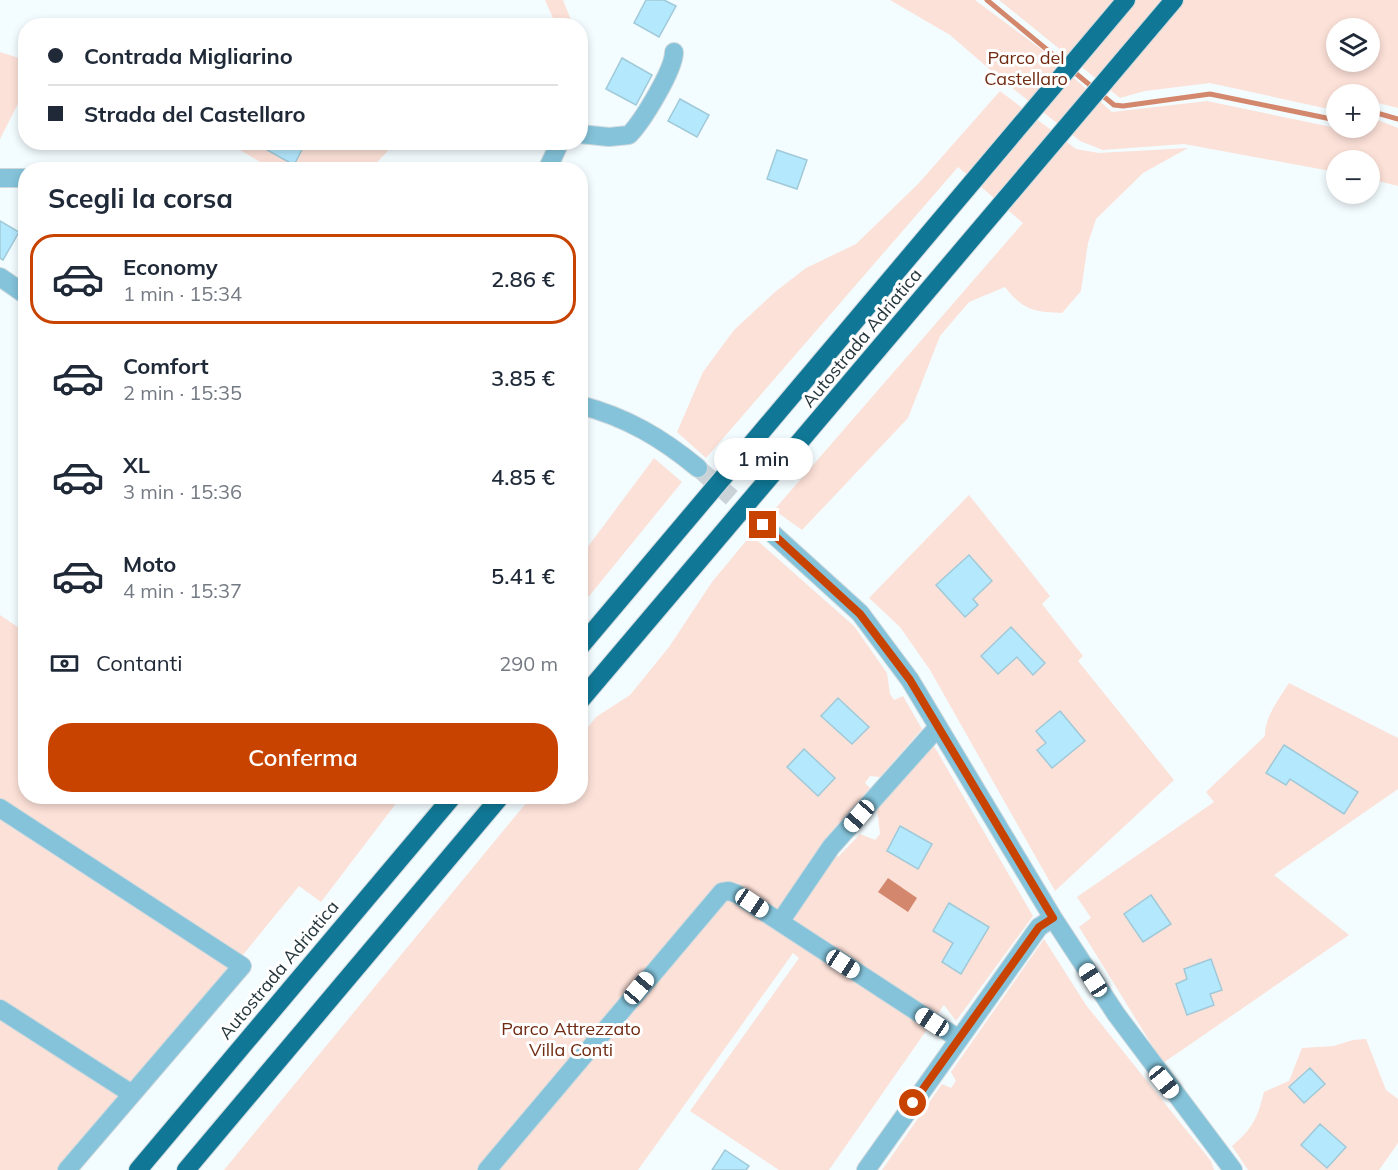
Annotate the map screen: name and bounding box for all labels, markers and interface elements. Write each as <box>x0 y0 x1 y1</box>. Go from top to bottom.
map controls <box>1326 18 1380 204</box>
button: layers <box>1326 18 1380 72</box>
text: Contrada Migliarino <box>84 42 293 70</box>
park label: Parco del Castellaro <box>984 46 1068 90</box>
button: + <box>1326 84 1380 138</box>
text: Strada del Castellaro <box>84 100 306 128</box>
button: − <box>1326 150 1380 204</box>
text: Scegli la corsa <box>48 181 233 215</box>
icon: car <box>51 252 105 306</box>
text: Economy <box>123 253 218 281</box>
street label: Autostrada Adriatica <box>797 263 927 412</box>
text: 2.86 € <box>491 265 555 293</box>
text: 1 min · 15:34 <box>123 281 242 306</box>
icon: car <box>51 351 105 405</box>
text: Comfort <box>123 352 209 380</box>
text: 3.85 € <box>491 364 555 392</box>
text: 2 min · 15:35 <box>123 380 242 405</box>
callout: 1 min <box>714 438 813 480</box>
text: 1 min <box>738 446 789 471</box>
icon: car <box>51 450 105 504</box>
text: XL <box>123 451 150 479</box>
text: 4.85 € <box>491 463 555 491</box>
text: 3 min · 15:36 <box>123 479 242 504</box>
route end <box>749 511 776 538</box>
icon: car <box>51 549 105 603</box>
text: Moto <box>123 550 176 578</box>
text: 5.41 € <box>491 562 555 590</box>
text: 4 min · 15:37 <box>123 578 242 603</box>
icon: cash <box>48 647 81 680</box>
text: Contanti <box>96 649 182 677</box>
text: 290 m <box>499 651 558 676</box>
button: Conferma <box>48 723 558 792</box>
car <box>840 797 878 835</box>
car <box>732 885 772 921</box>
street label: Autostrada Adriatica <box>214 895 344 1044</box>
car <box>823 947 863 981</box>
car <box>1076 960 1110 1000</box>
car <box>621 968 657 1008</box>
car <box>912 1005 952 1039</box>
park label: Parco Attrezzato Villa Conti <box>501 1017 641 1061</box>
car <box>1146 1062 1182 1102</box>
route start <box>899 1089 926 1116</box>

